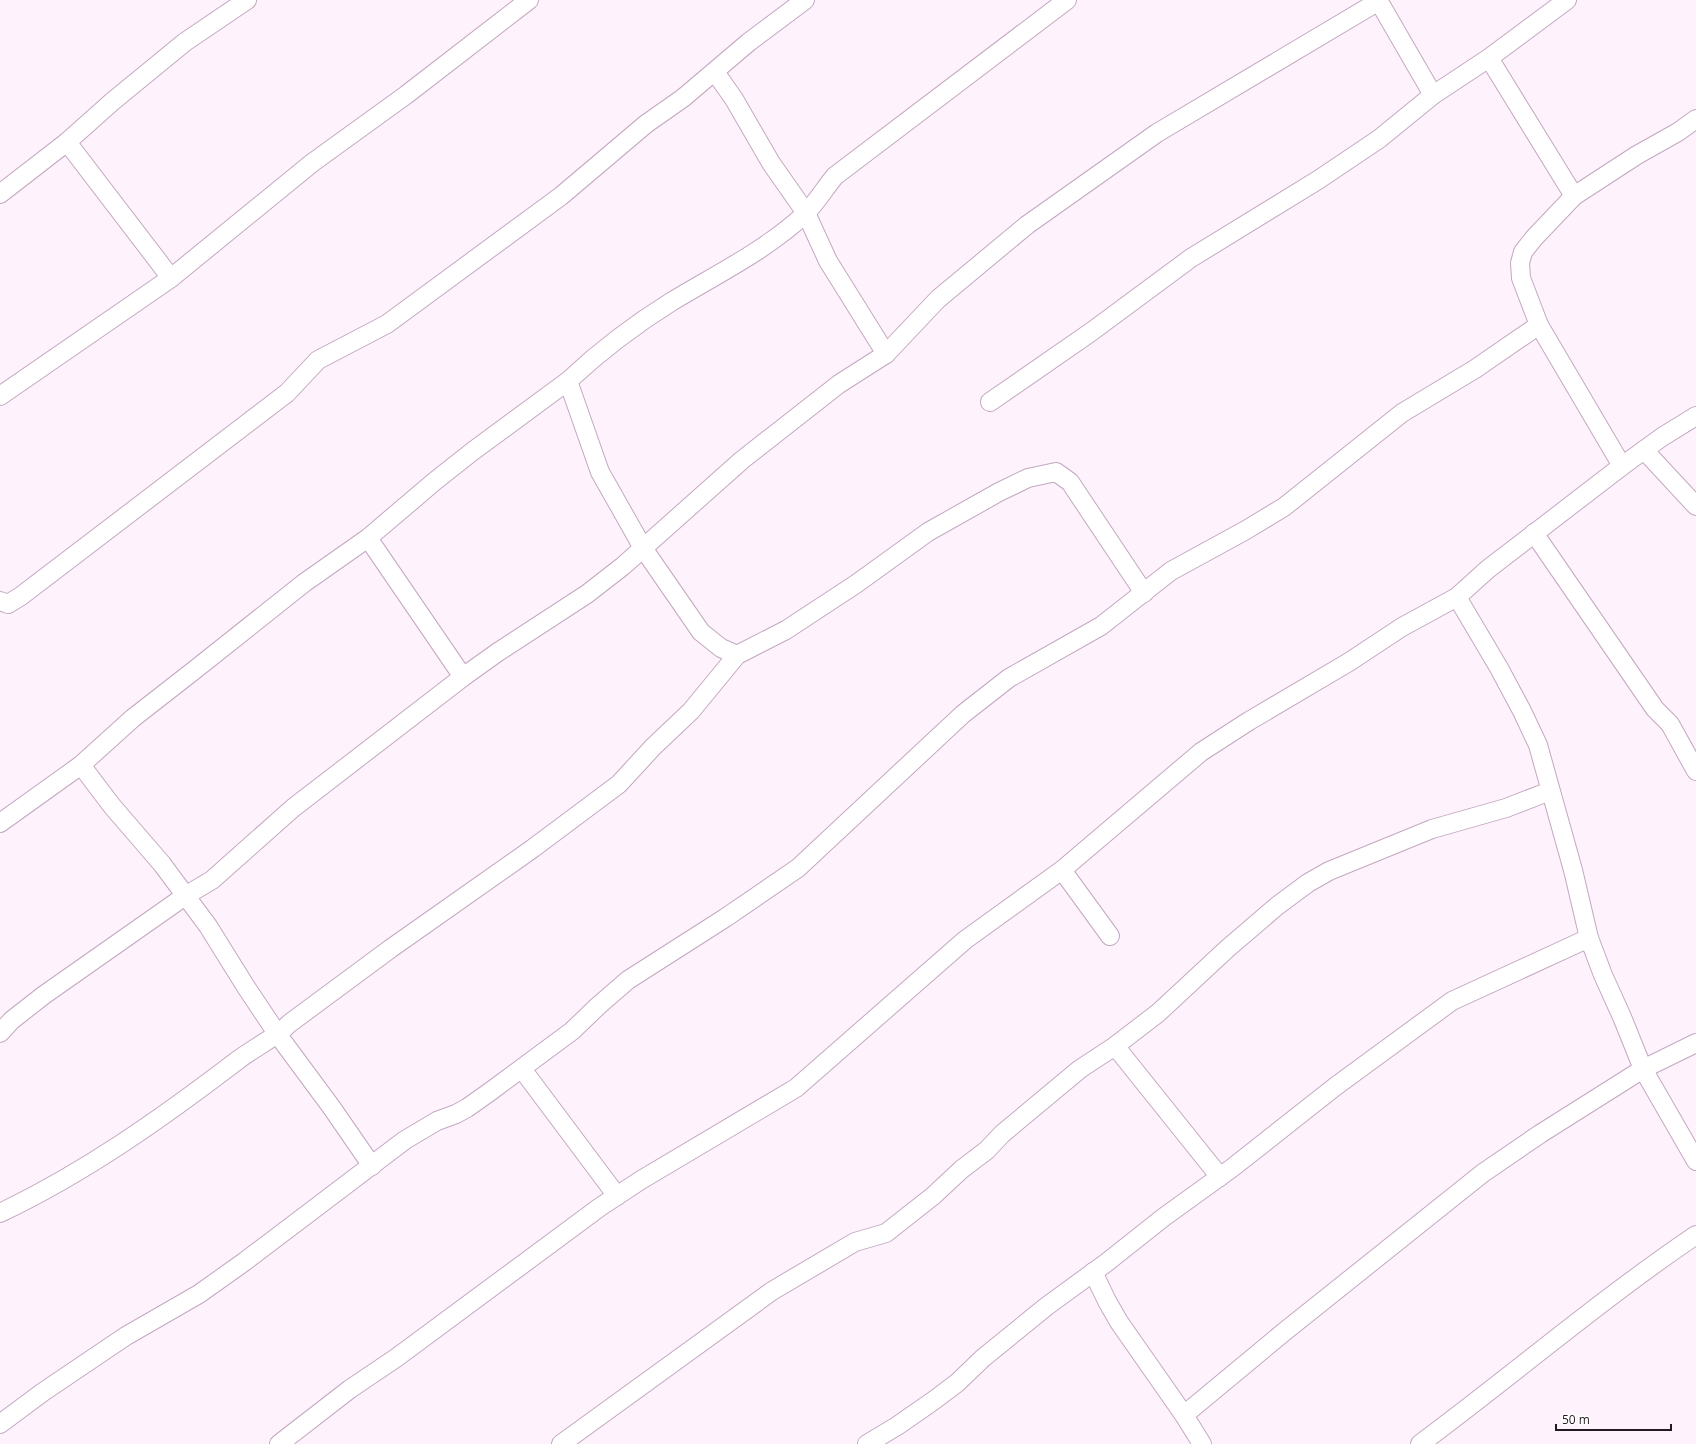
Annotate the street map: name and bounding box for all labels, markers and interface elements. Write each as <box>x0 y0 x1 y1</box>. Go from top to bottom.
scale bar <box>1556 1406 1671 1432</box>
text: 50 m <box>1562 1411 1590 1428</box>

